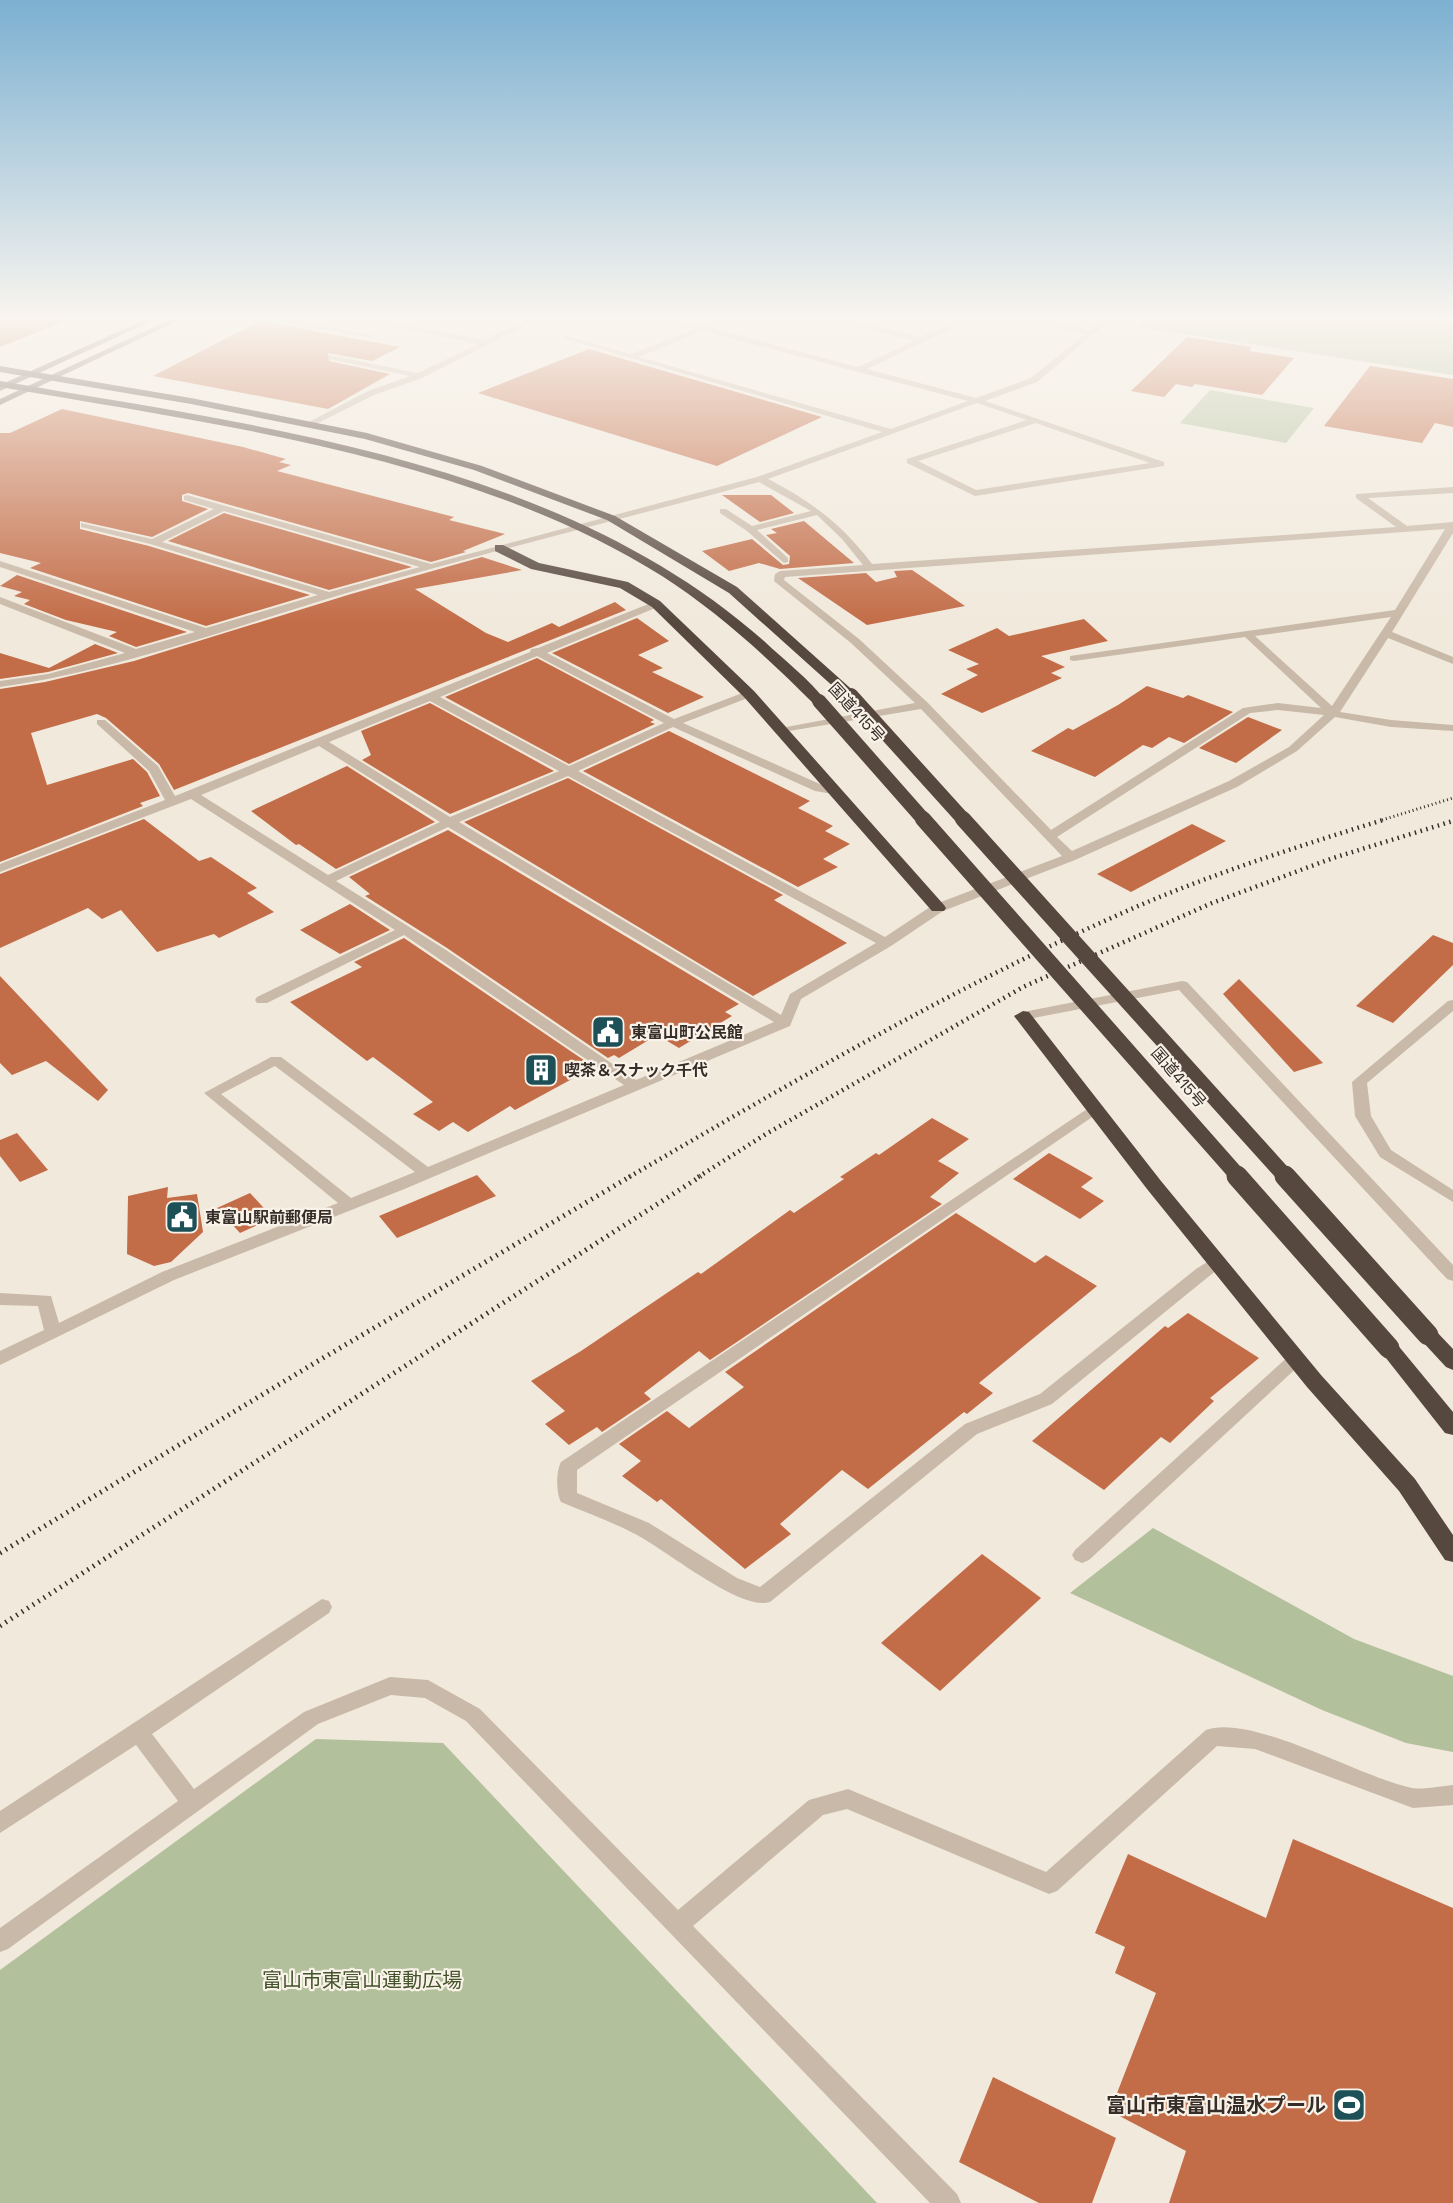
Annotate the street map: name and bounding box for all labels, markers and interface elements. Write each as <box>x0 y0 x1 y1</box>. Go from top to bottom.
street label: 国道415号 <box>824 678 890 747</box>
public building icon: 東富山町公民館 <box>590 1014 626 1050</box>
place label: 東富山町公民館 <box>631 1022 743 1043</box>
street label: 国道415号 <box>1146 1043 1211 1112</box>
building icon: 喫茶＆スナック千代 <box>523 1052 559 1088</box>
place label: 喫茶＆スナック千代 <box>564 1060 708 1081</box>
public building icon: 東富山駅前郵便局 <box>164 1199 200 1235</box>
place label: 東富山駅前郵便局 <box>205 1207 333 1228</box>
park label: 富山市東富山運動広場 <box>262 1967 462 1993</box>
sports icon: 富山市東富山温水プール <box>1331 2087 1367 2123</box>
place label: 富山市東富山温水プール <box>1106 2092 1326 2118</box>

